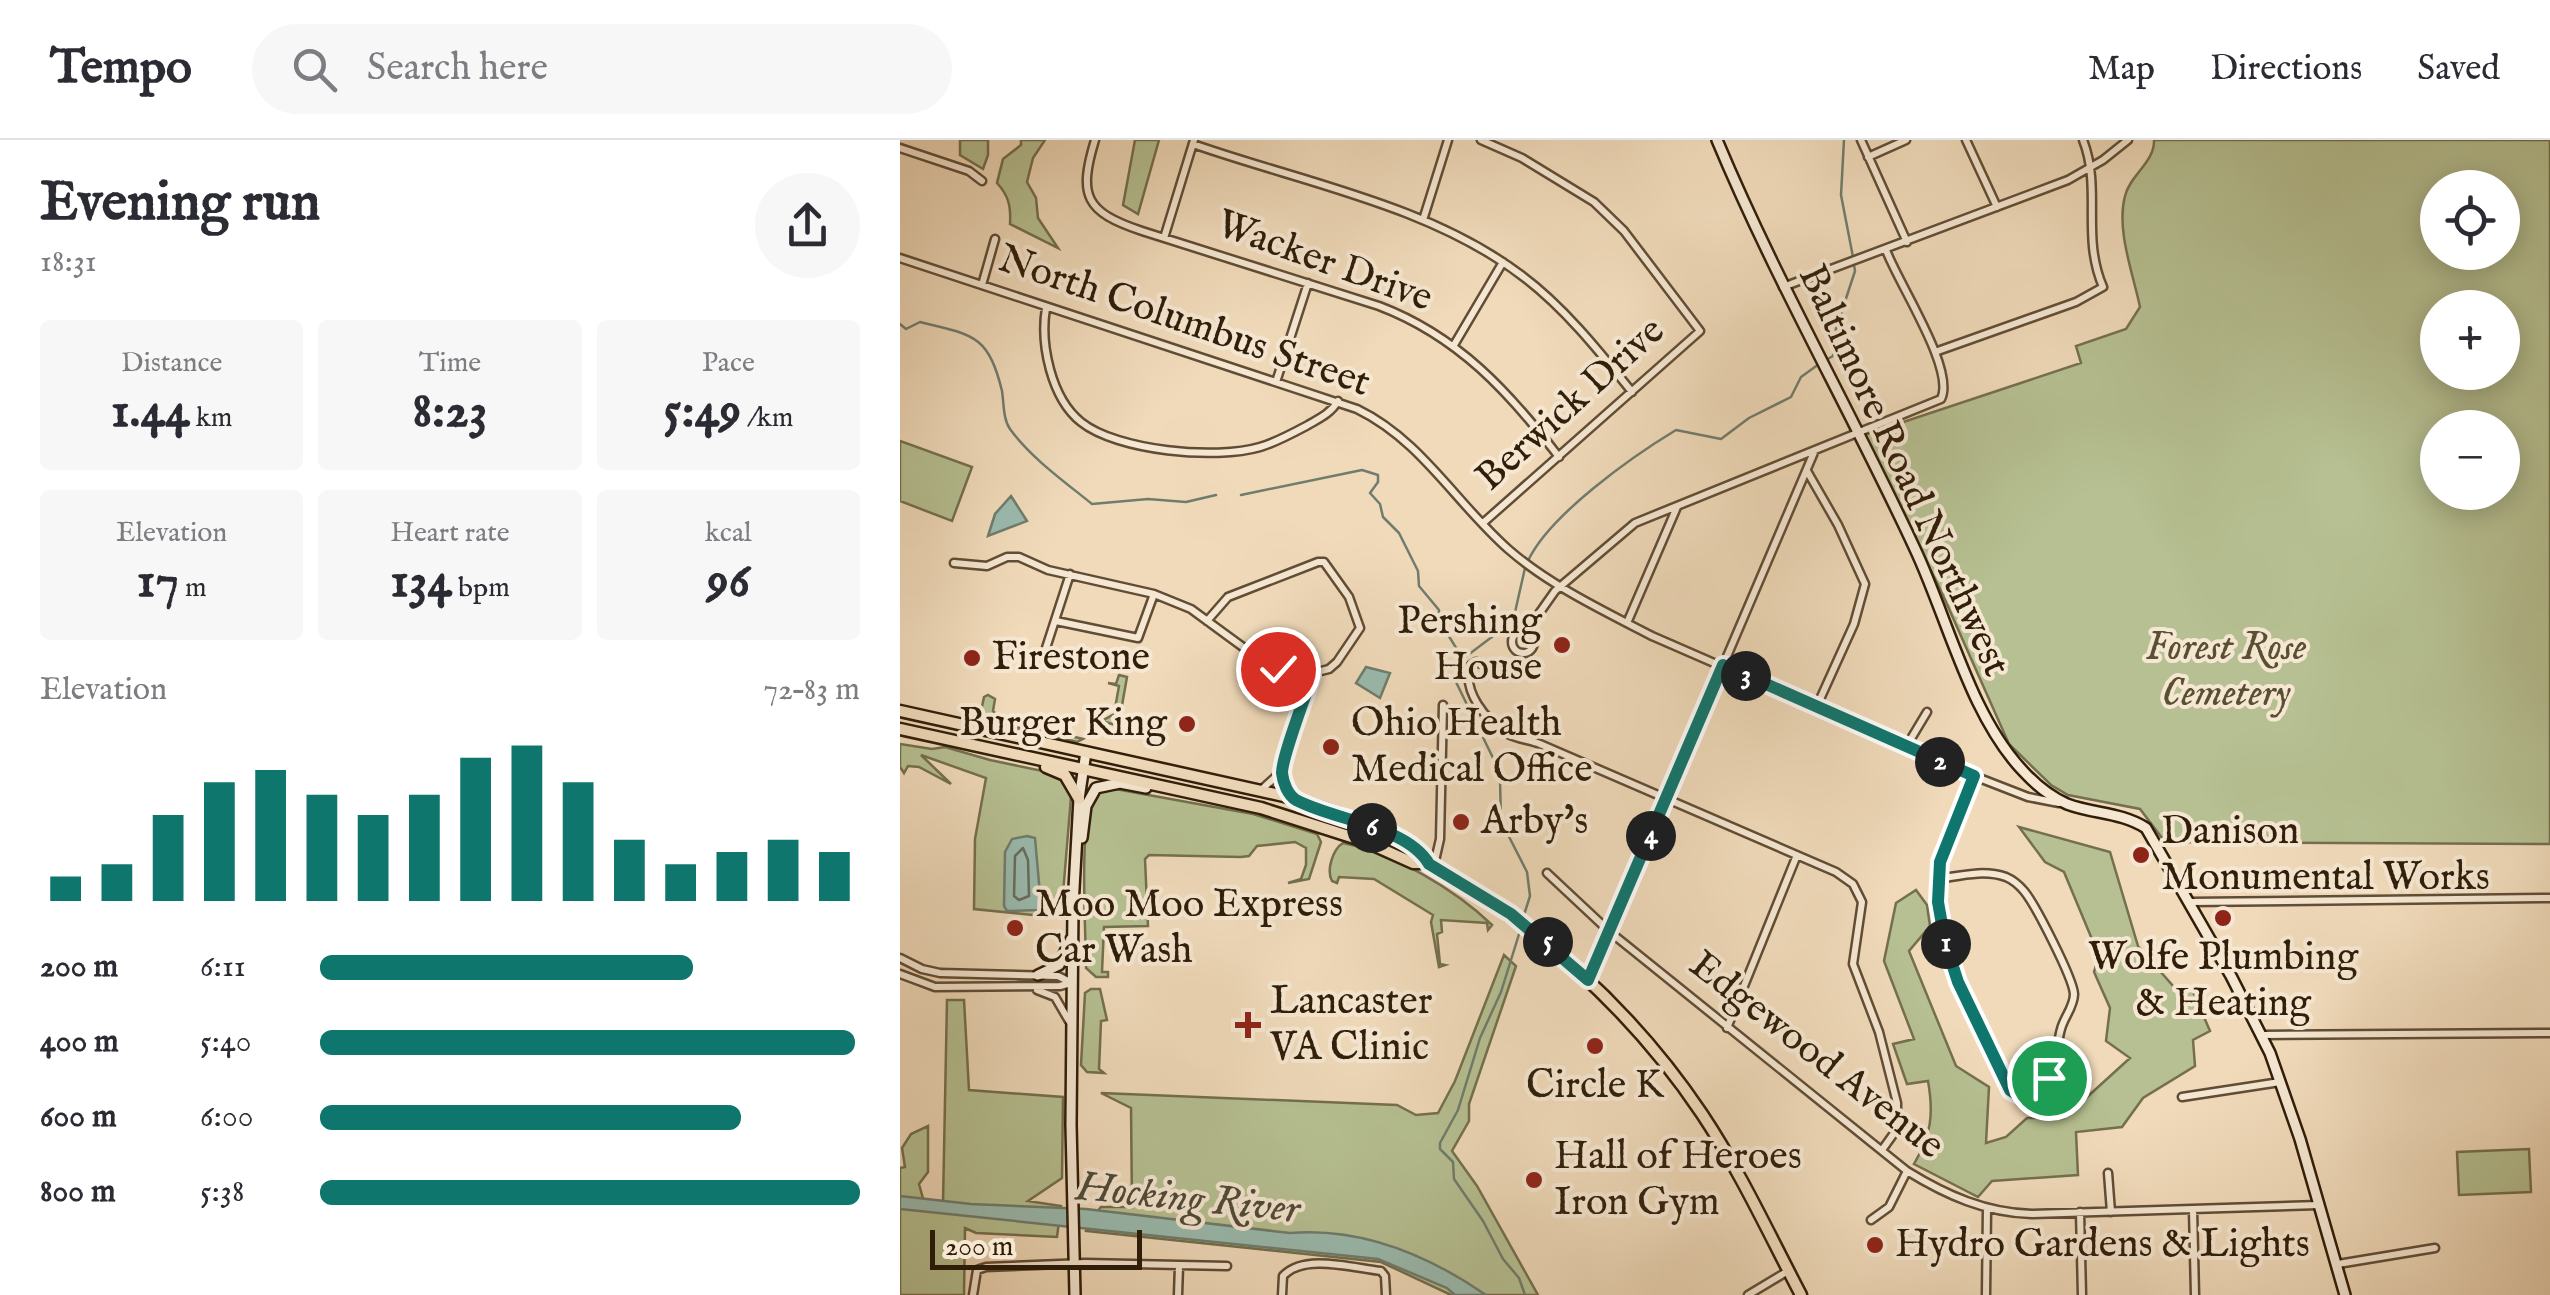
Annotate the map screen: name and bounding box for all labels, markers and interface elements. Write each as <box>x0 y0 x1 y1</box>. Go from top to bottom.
search box <box>252 24 952 114</box>
text: Tempo <box>50 39 192 99</box>
icon: search <box>287 42 342 97</box>
text: Search here <box>367 45 548 93</box>
text: Map <box>2088 47 2155 92</box>
text: Directions <box>2210 47 2362 92</box>
text: Saved <box>2417 47 2500 92</box>
text: Evening run <box>40 169 320 239</box>
map controls <box>2420 170 2520 510</box>
button: locate <box>2420 170 2520 270</box>
button: share <box>755 173 860 278</box>
street label: Wacker Drive <box>1209 199 1439 325</box>
street label: North Columbus Street <box>991 234 1377 410</box>
text: 18:31 <box>40 242 97 283</box>
street label: Baltimore Road Northwest <box>1785 257 2021 685</box>
button: + <box>2420 290 2520 390</box>
street label: Berwick Drive <box>1466 307 1676 503</box>
text: Distance <box>121 346 222 381</box>
text: Time <box>419 346 481 381</box>
text: Pace <box>702 346 755 381</box>
text: 1.44 <box>111 381 190 444</box>
text: 8:23 <box>413 381 487 444</box>
text: 5:49 <box>663 381 741 444</box>
text: km <box>190 401 232 436</box>
text: /km <box>741 401 793 436</box>
button: − <box>2420 410 2520 510</box>
text: Elevation <box>116 516 227 551</box>
text: Heart rate <box>390 516 510 551</box>
text: kcal <box>705 516 752 551</box>
text: 17 <box>137 551 179 614</box>
text: 134 <box>390 551 452 614</box>
text: 96 <box>707 551 750 614</box>
text: m <box>179 571 207 606</box>
text: bpm <box>452 571 510 606</box>
place label: Pershing House <box>1397 597 1543 694</box>
park label: Forest Rose Cemetery <box>2146 623 2307 720</box>
pin <box>1236 627 1321 712</box>
place label: Firestone <box>992 633 1150 684</box>
marker: Pershing House <box>1551 634 1573 656</box>
icon: check <box>1251 642 1306 697</box>
marker: Firestone <box>961 647 983 669</box>
pin: 3 <box>1721 651 1771 701</box>
text: 3 <box>1741 658 1751 693</box>
text: Elevation <box>40 670 167 711</box>
text: 72–83 m <box>763 670 860 711</box>
place label: Burger King <box>959 699 1168 750</box>
place label: Ohio Health Medical Office <box>1351 699 1593 796</box>
marker: Burger King <box>1176 713 1198 735</box>
marker: Ohio Health Medical Office <box>1320 736 1342 758</box>
pin: 2 <box>1915 737 1965 787</box>
text: 2 <box>1933 744 1947 779</box>
place label: Arby's <box>1480 797 1588 848</box>
pin: 6 <box>1347 803 1397 853</box>
place label: Danison Monumental Works <box>2161 807 2490 904</box>
text: 6 <box>1366 810 1378 845</box>
marker: Arby's <box>1450 811 1472 833</box>
pin: 4 <box>1626 811 1676 861</box>
text: 4 <box>1644 818 1658 853</box>
marker: Danison Monumental Works <box>2130 844 2152 866</box>
place label: Moo Moo Express Car Wash <box>1035 880 1343 977</box>
marker: Wolfe Plumbing & Heating <box>2212 907 2234 929</box>
marker: Moo Moo Express Car Wash <box>1004 917 1026 939</box>
pin: 5 <box>1523 917 1573 967</box>
pin: 1 <box>1921 919 1971 969</box>
text: 5 <box>1543 924 1553 959</box>
text: 1 <box>1941 926 1951 961</box>
place label: Wolfe Plumbing & Heating <box>2088 933 2359 1030</box>
street label: Edgewood Avenue <box>1678 940 1954 1172</box>
text: 200 m <box>40 947 118 988</box>
text: 6:11 <box>200 947 246 988</box>
place label: Lancaster VA Clinic <box>1269 977 1433 1074</box>
marker: Lancaster VA Clinic <box>1235 1012 1261 1038</box>
text: 400 m <box>40 1022 119 1063</box>
text: 5:40 <box>200 1022 251 1063</box>
marker: Circle K <box>1584 1035 1606 1057</box>
pin <box>2007 1036 2092 1121</box>
icon: arrive <box>2022 1051 2077 1106</box>
place label: Circle K <box>1526 1061 1665 1112</box>
text: 600 m <box>40 1097 117 1138</box>
text: 6:00 <box>200 1097 253 1138</box>
place label: Hall of Heroes Iron Gym <box>1554 1132 1802 1229</box>
water label: Hocking River <box>1072 1161 1304 1238</box>
marker: Hall of Heroes Iron Gym <box>1523 1169 1545 1191</box>
text: 800 m <box>40 1172 116 1213</box>
text: 5:38 <box>200 1172 245 1213</box>
place label: Hydro Gardens & Lights <box>1895 1220 2310 1271</box>
scale bar <box>930 1225 1142 1270</box>
text: 200 m <box>945 1230 1013 1265</box>
marker: Hydro Gardens & Lights <box>1864 1234 1886 1256</box>

